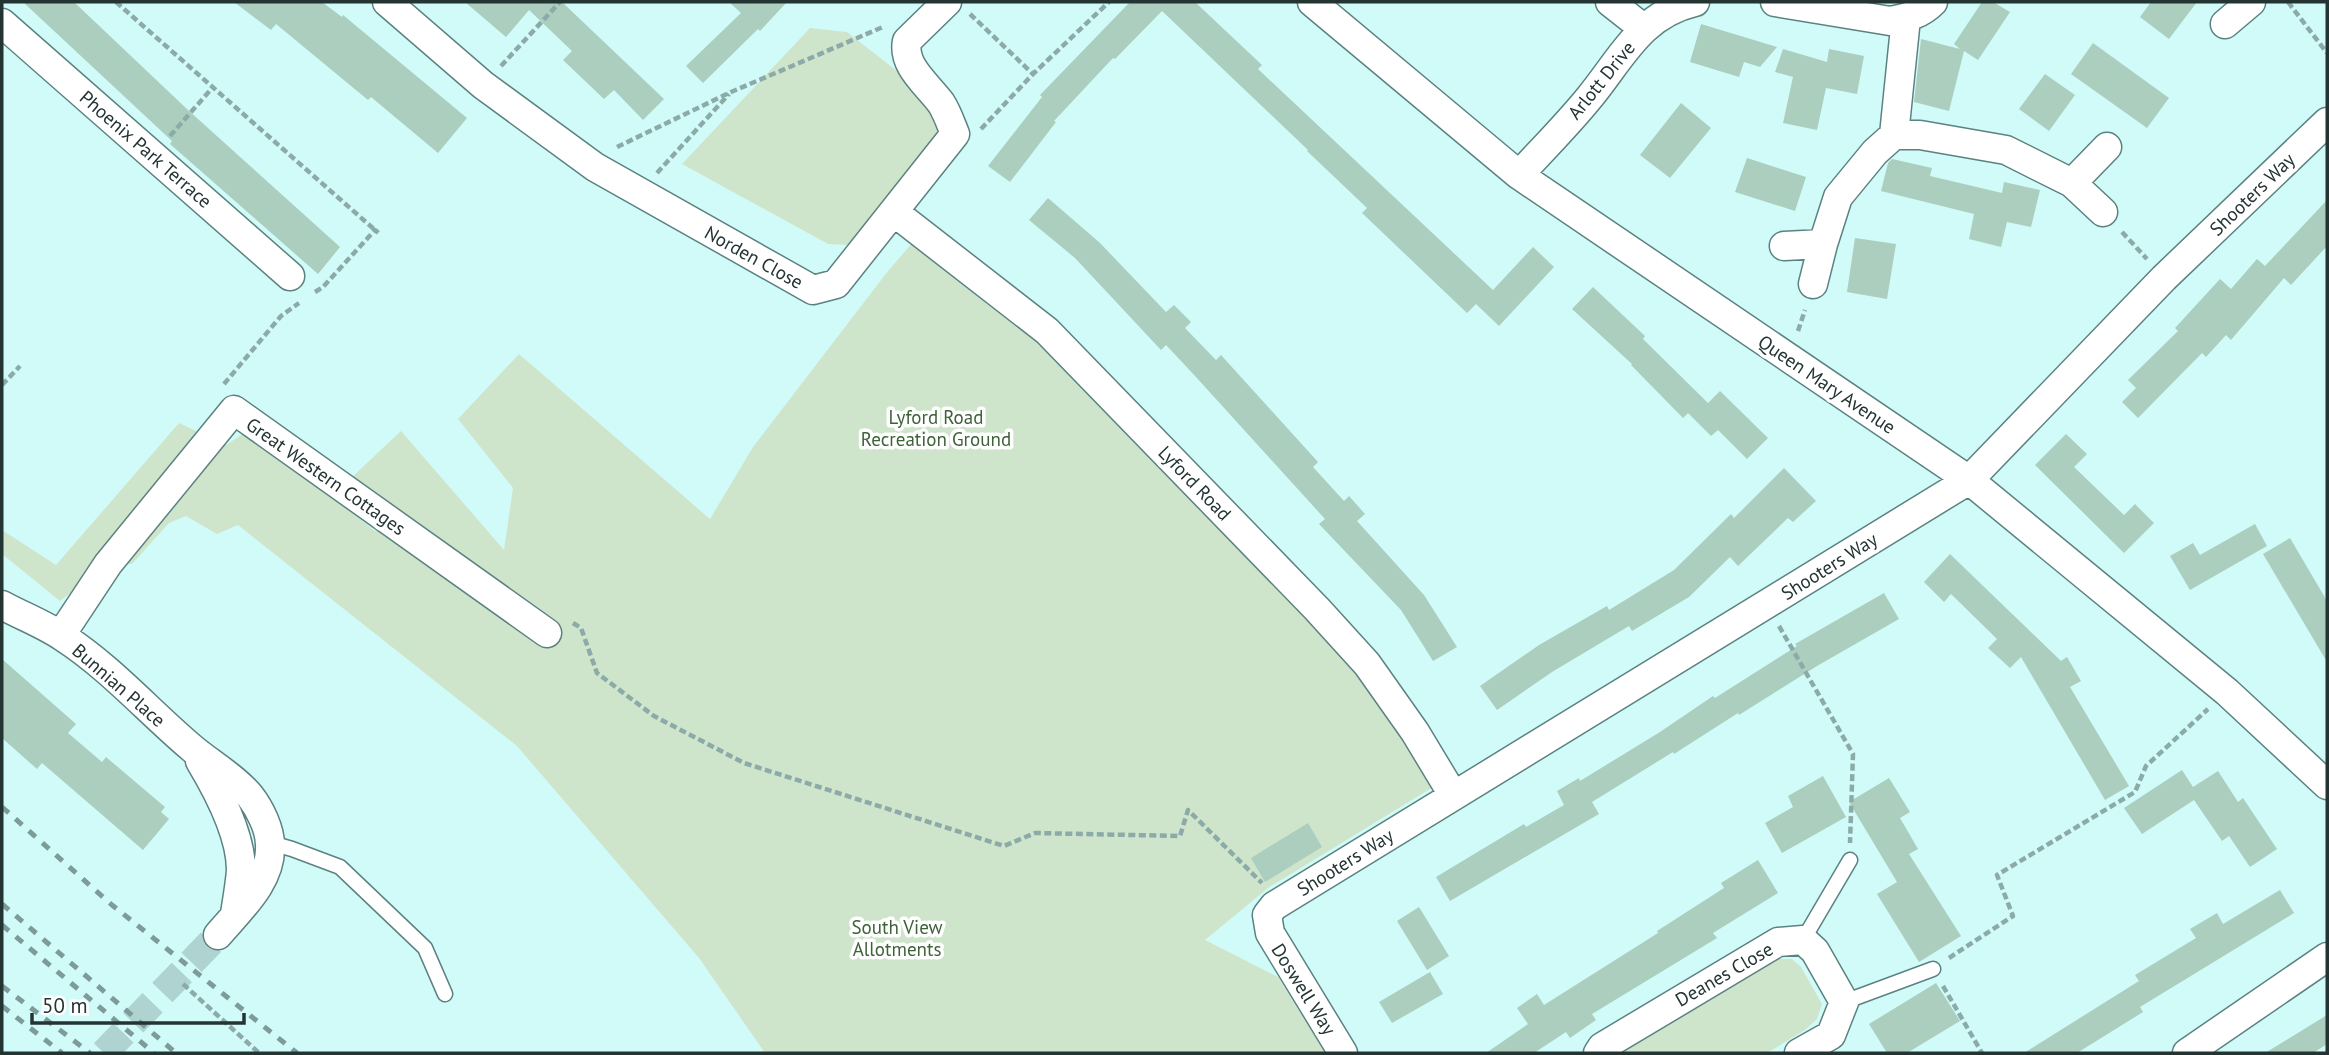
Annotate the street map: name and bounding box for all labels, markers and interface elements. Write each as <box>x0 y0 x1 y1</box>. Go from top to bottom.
street label: Arlott Drive <box>1562 36 1640 124</box>
street label: Phoenix Park Terrace <box>75 85 217 213</box>
street label: Shooters Way <box>2204 147 2300 241</box>
street label: Norden Close <box>701 220 807 294</box>
street label: Queen Mary Avenue <box>1754 329 1900 439</box>
park label: Lyford Road Recreation Ground <box>861 405 1011 451</box>
street label: Great Western Cottages <box>242 412 410 540</box>
street label: Lyford Road <box>1153 441 1237 525</box>
street label: Shooters Way <box>1776 527 1882 605</box>
street label: Bunnian Place <box>68 638 170 732</box>
street label: Shooters Way <box>1292 823 1398 901</box>
park label: South View Allotments <box>851 915 943 961</box>
street label: Deanes Close <box>1671 936 1777 1012</box>
street label: Doswell Way <box>1267 939 1342 1039</box>
scale bar <box>32 982 243 1026</box>
text: 50 m <box>42 992 88 1019</box>

